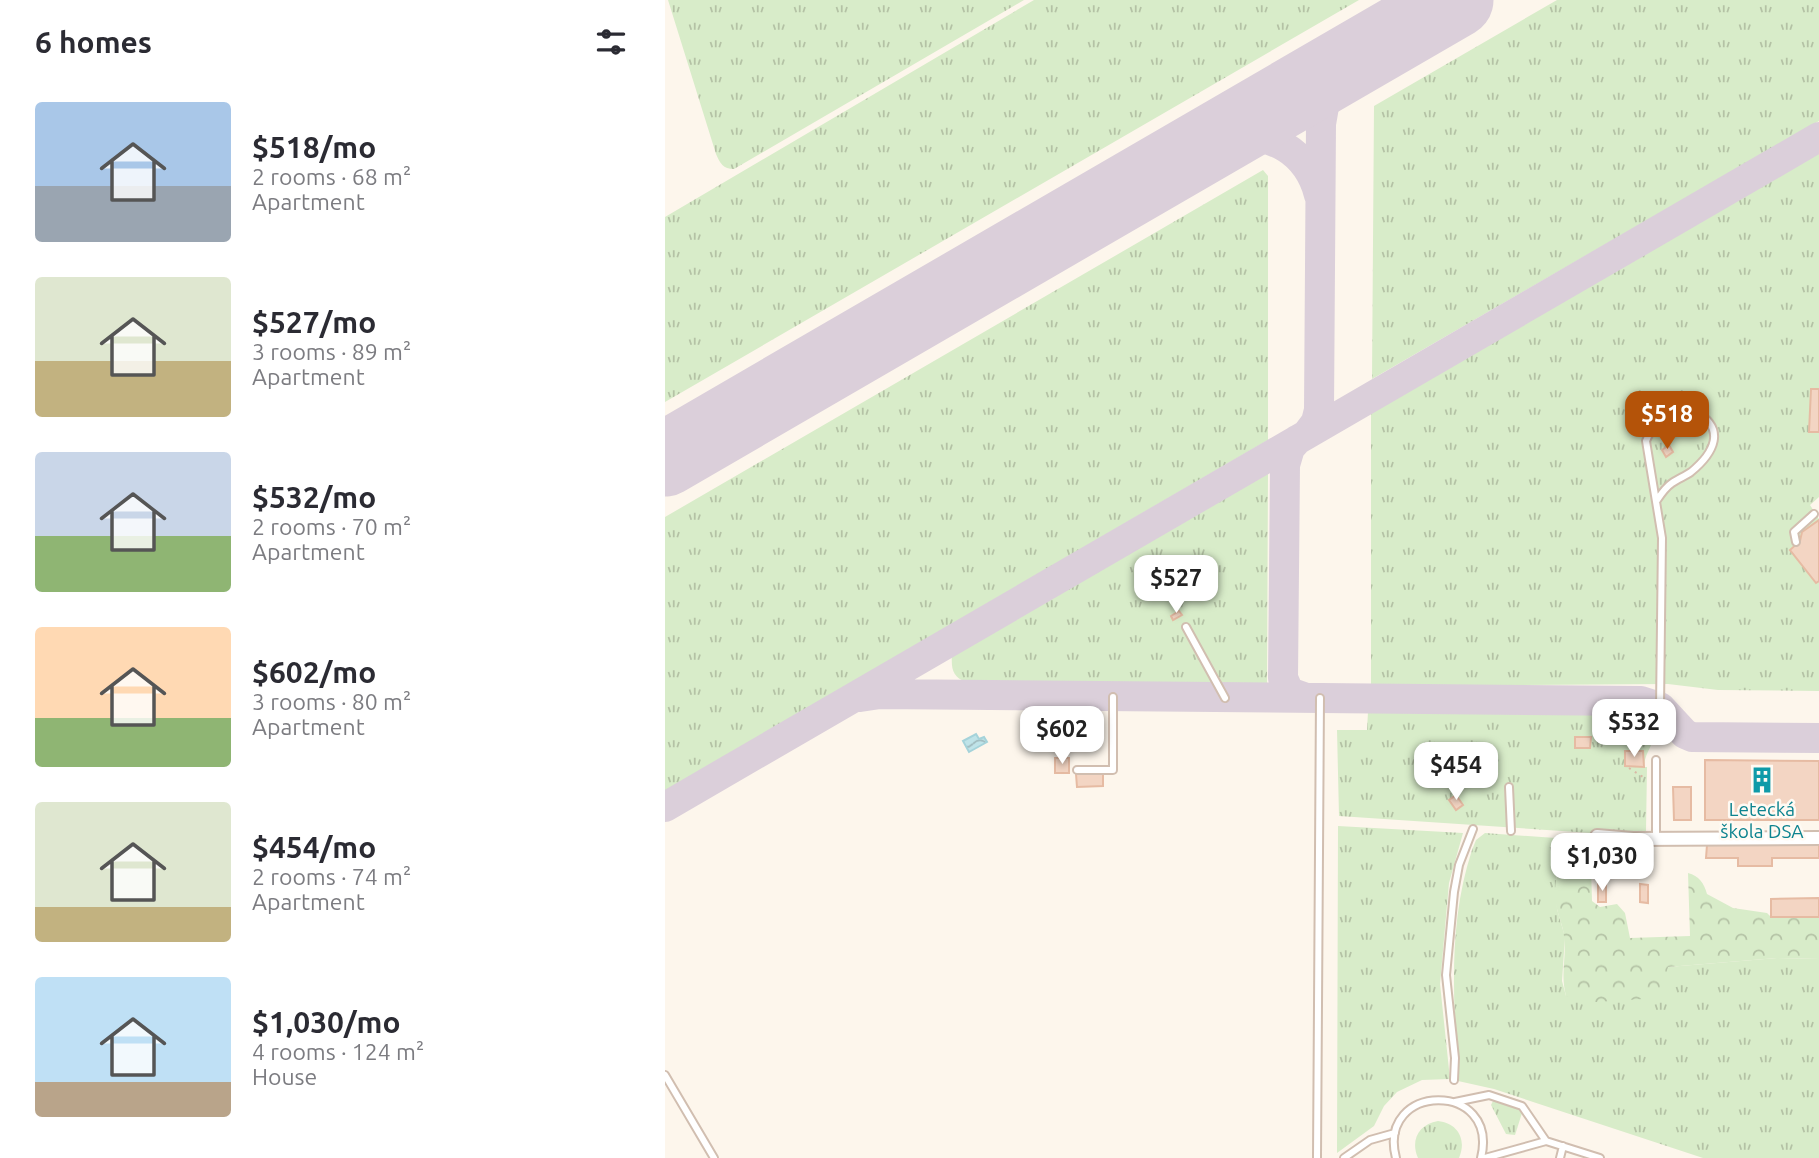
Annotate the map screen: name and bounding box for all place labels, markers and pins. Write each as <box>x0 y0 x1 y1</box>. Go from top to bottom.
pin: $518 <box>1626 392 1708 451</box>
pin: $527 <box>1135 556 1217 615</box>
pin: $532 <box>1593 700 1675 759</box>
pin: $602 <box>1021 706 1103 766</box>
pin: $454 <box>1415 742 1497 802</box>
building icon: Letecká škola DSA <box>1747 765 1777 795</box>
place label: Letecká škola DSA <box>1720 798 1804 842</box>
pin: $1,030 <box>1545 834 1659 893</box>

